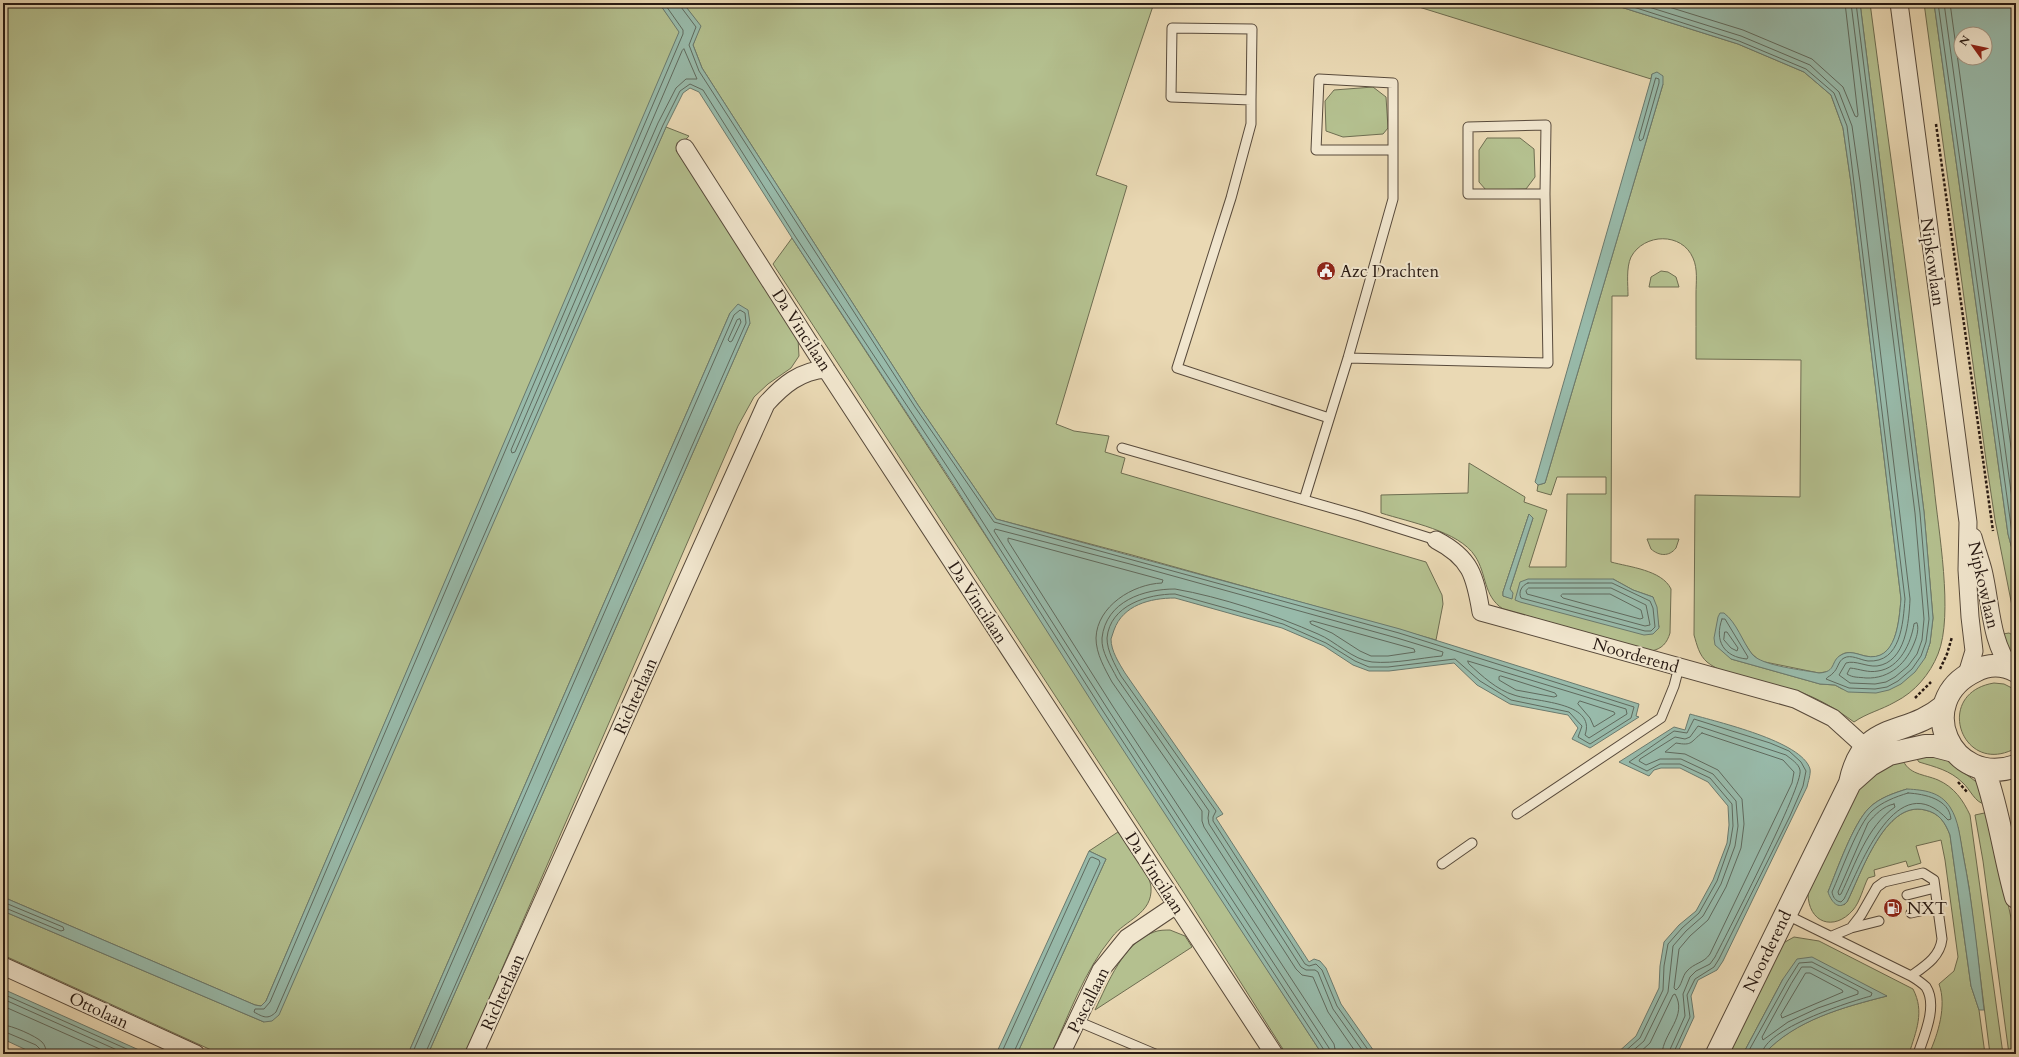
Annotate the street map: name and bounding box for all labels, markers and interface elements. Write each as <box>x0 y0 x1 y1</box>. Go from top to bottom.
north arrow <box>1953 26 1993 66</box>
text: N <box>1956 32 1974 49</box>
street label: Nipkowlaan <box>1915 216 1950 308</box>
public building icon: Azc Drachten <box>1315 260 1337 282</box>
place label: Azc Drachten <box>1340 260 1440 283</box>
street label: Da Vincilaan <box>766 285 837 376</box>
street label: Nipkowlaan <box>1962 539 2005 631</box>
street label: Da Vincilaan <box>942 557 1013 648</box>
street label: Noorderend <box>1590 632 1682 679</box>
street label: Richterlaan <box>608 654 663 738</box>
street label: Da Vincilaan <box>1119 828 1190 919</box>
fuel station icon: NXT <box>1882 897 1904 919</box>
place label: NXT <box>1907 897 1947 920</box>
street label: Noorderend <box>1738 906 1797 996</box>
street label: Richterlaan <box>475 950 530 1034</box>
street label: Pascallaan <box>1062 963 1115 1037</box>
street label: Ottolaan <box>65 987 133 1034</box>

